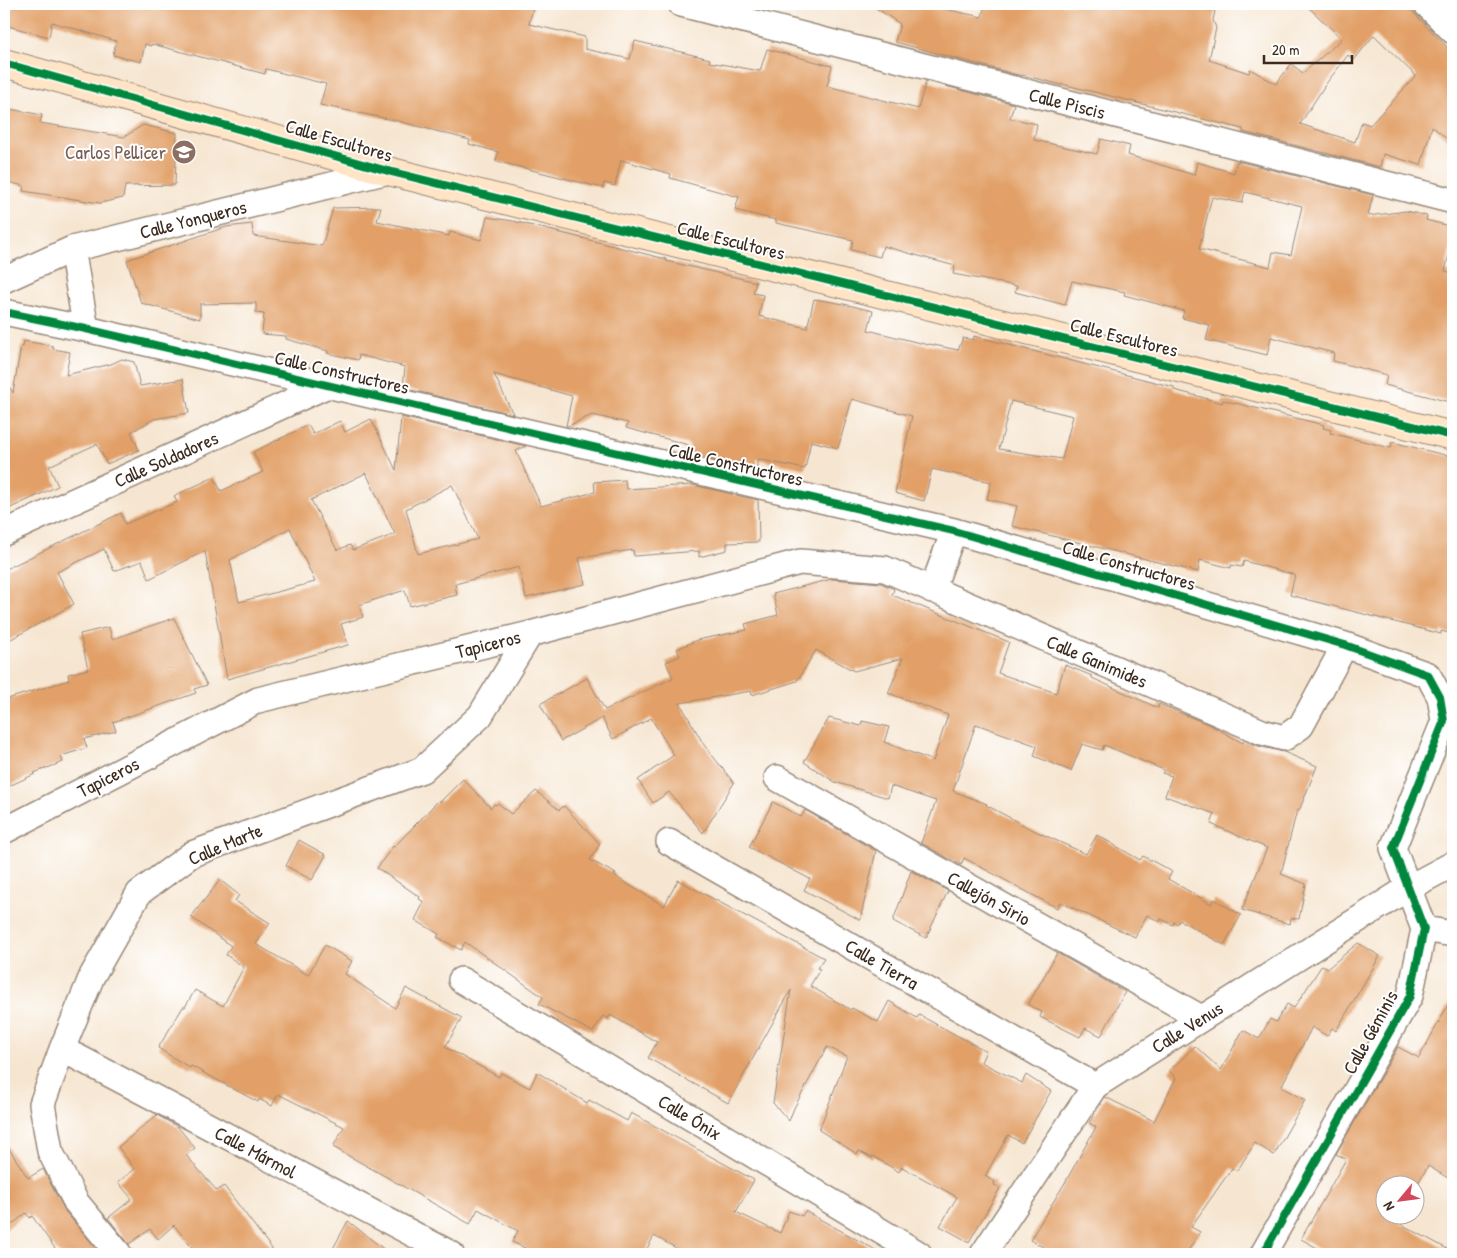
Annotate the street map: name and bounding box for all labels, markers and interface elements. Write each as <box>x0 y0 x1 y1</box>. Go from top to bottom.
scale bar <box>1264 32 1352 64</box>
text: 20 m <box>1272 39 1299 60</box>
street label: Calle Piscis <box>1026 81 1108 125</box>
street label: Calle Escultores <box>282 112 396 168</box>
place label: Carlos Pellicer <box>65 139 167 165</box>
school or university icon: Carlos Pellicer <box>171 139 197 165</box>
street label: Calle Yonqueros <box>137 193 249 245</box>
street label: Calle Escultores <box>674 214 788 266</box>
street label: Calle Escultores <box>1067 311 1181 363</box>
street label: Calle Constructores <box>272 344 412 400</box>
street label: Calle Soldadores <box>110 424 222 494</box>
street label: Calle Constructores <box>666 436 806 492</box>
street label: Calle Constructores <box>1059 534 1199 596</box>
street label: Tapiceros <box>453 623 523 665</box>
street label: Calle Ganimides <box>1043 628 1151 694</box>
street label: Tapiceros <box>73 750 143 804</box>
street label: Calle Marte <box>184 817 266 871</box>
street label: Callejón Sirio <box>943 865 1035 932</box>
street label: Calle Tierra <box>841 933 924 996</box>
street label: Calle Géminis <box>1336 985 1404 1079</box>
street label: Calle Venus <box>1146 995 1228 1059</box>
street label: Calle Ónix <box>653 1088 727 1146</box>
street label: Calle Mármol <box>210 1119 303 1185</box>
north arrow <box>1374 1176 1424 1226</box>
text: N <box>1378 1198 1398 1214</box>

